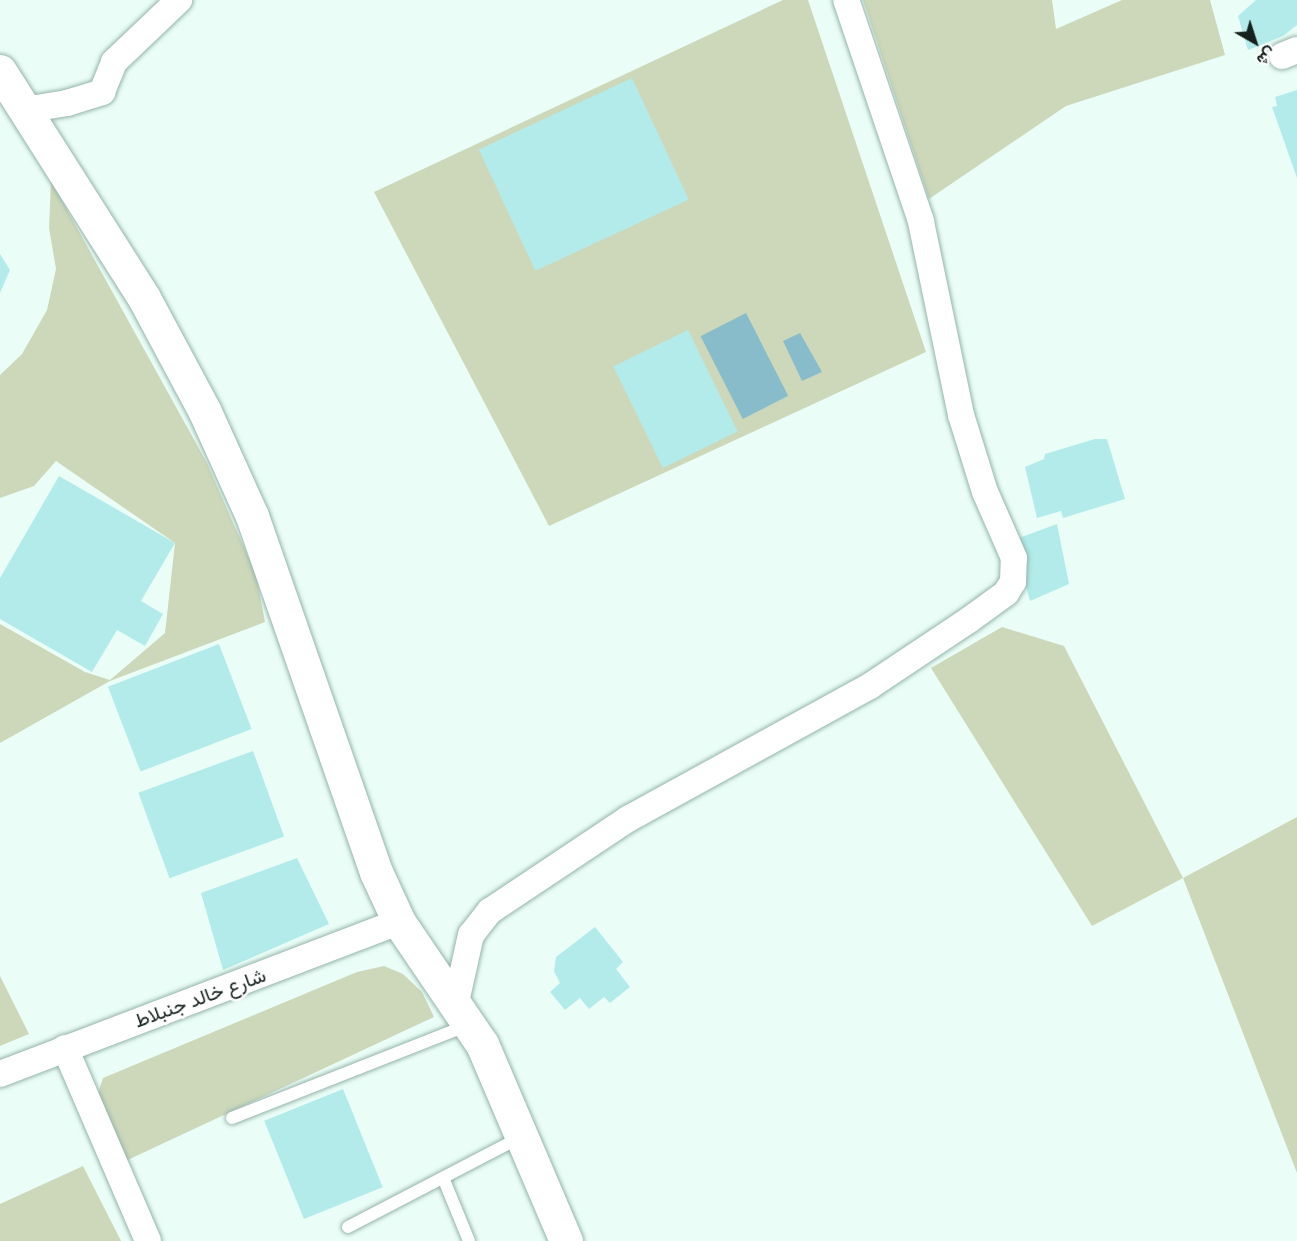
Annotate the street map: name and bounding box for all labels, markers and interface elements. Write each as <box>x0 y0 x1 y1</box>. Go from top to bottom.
north arrow <box>1225 12 1285 72</box>
text: ش <box>1253 43 1280 70</box>
street label: شارع خالد جنبلاط <box>131 963 269 1033</box>

